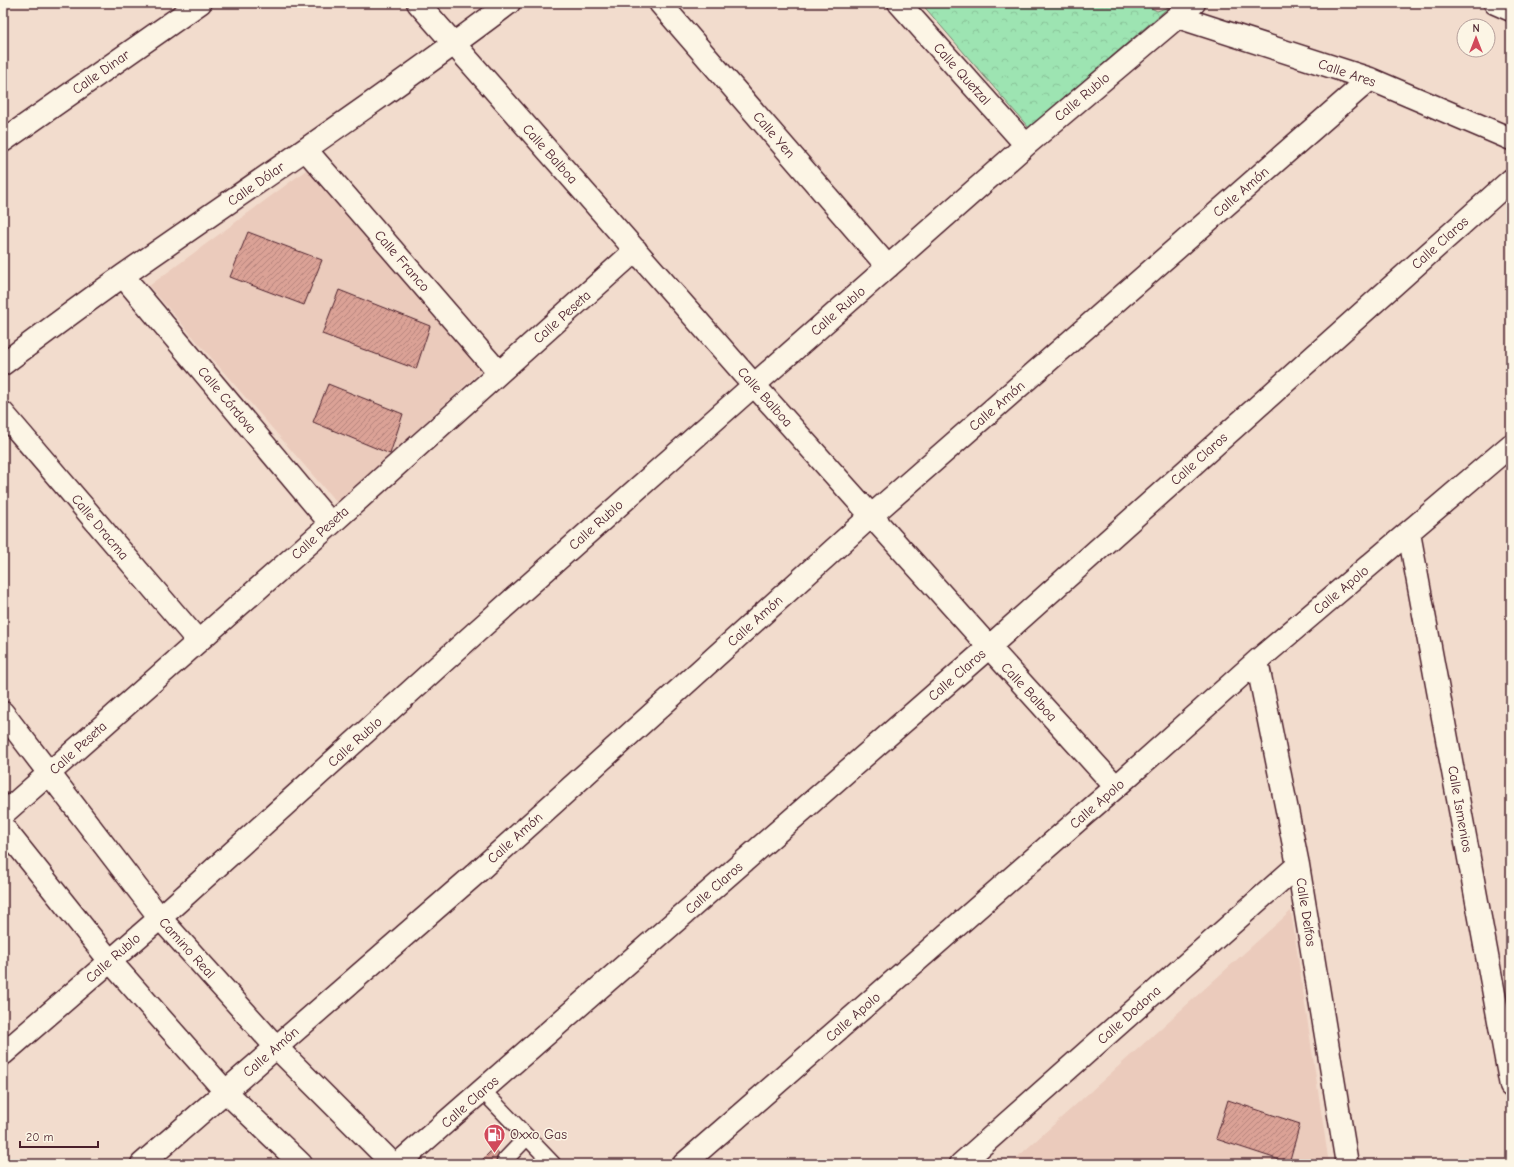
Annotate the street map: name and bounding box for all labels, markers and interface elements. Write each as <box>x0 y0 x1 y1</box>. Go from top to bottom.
north arrow <box>1456 18 1496 58</box>
text: N <box>1472 22 1480 35</box>
street label: Calle Quetzal <box>930 39 994 109</box>
street label: Calle Dinar <box>69 46 133 98</box>
street label: Calle Ares <box>1316 55 1378 91</box>
street label: Calle Rublo <box>1051 69 1113 125</box>
street label: Calle Yen <box>749 108 799 162</box>
street label: Calle Balboa <box>519 121 581 187</box>
street label: Calle Dólar <box>224 158 288 210</box>
street label: Calle Amón <box>1210 163 1272 221</box>
street label: Calle Claros <box>1408 213 1472 273</box>
street label: Calle Franco <box>371 227 433 295</box>
street label: Calle Rublo <box>807 283 869 339</box>
street label: Calle Peseta <box>530 287 594 347</box>
street label: Calle Córdova <box>194 363 260 437</box>
street label: Calle Balboa <box>734 364 796 430</box>
street label: Calle Amón <box>966 377 1028 435</box>
street label: Calle Claros <box>1167 429 1231 489</box>
street label: Calle Dracma <box>68 491 132 563</box>
street label: Calle Rublo <box>565 496 627 554</box>
street label: Calle Peseta <box>288 503 352 563</box>
street label: Calle Apolo <box>1310 562 1372 618</box>
street label: Calle Amón <box>724 592 786 650</box>
street label: Calle Claros <box>925 645 989 705</box>
street label: Calle Balboa <box>997 659 1061 725</box>
street label: Calle Rublo <box>324 713 386 771</box>
street label: Calle Peseta <box>46 718 110 778</box>
street label: Calle Ismenios <box>1444 764 1476 854</box>
street label: Calle Apolo <box>1066 776 1128 832</box>
street label: Calle Amón <box>484 809 546 867</box>
street label: Calle Claros <box>682 858 746 918</box>
street label: Calle Delfos <box>1292 876 1320 948</box>
street label: Camino Real <box>155 914 219 982</box>
street label: Calle Rublo <box>82 930 144 986</box>
street label: Calle Dodona <box>1094 982 1164 1048</box>
street label: Calle Apolo <box>822 989 884 1045</box>
street label: Calle Amón <box>240 1023 302 1081</box>
street label: Calle Claros <box>438 1072 502 1132</box>
fuel station icon: Oxxo Gas <box>481 1121 507 1154</box>
scale bar <box>20 1123 98 1149</box>
place label: Oxxo Gas <box>510 1126 567 1143</box>
text: 20 m <box>26 1130 54 1144</box>

